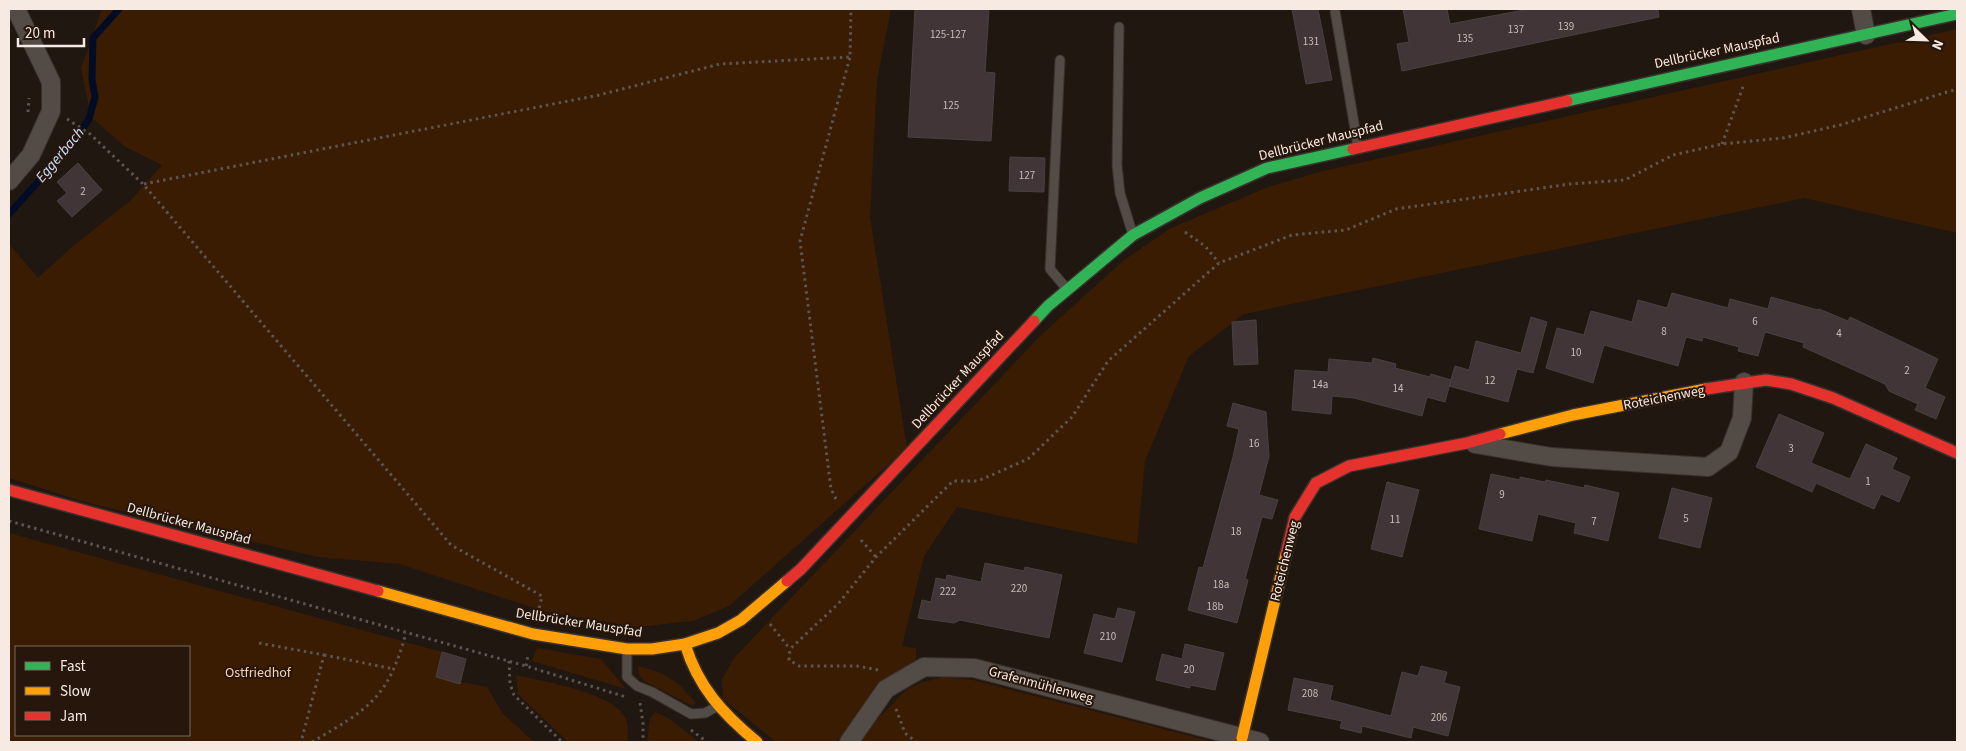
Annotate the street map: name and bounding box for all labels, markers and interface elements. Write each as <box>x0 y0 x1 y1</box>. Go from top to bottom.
scale bar <box>18 15 84 47</box>
north arrow <box>1901 15 1951 65</box>
house number: 139 <box>1558 19 1574 34</box>
house number: 137 <box>1508 22 1524 37</box>
text: 20 m <box>25 23 55 44</box>
house number: 125-127 <box>930 27 966 42</box>
street label: Dellbrücker Mauspfad <box>1652 28 1782 74</box>
house number: 135 <box>1457 31 1473 46</box>
house number: 131 <box>1303 34 1319 49</box>
text: N <box>1926 36 1948 53</box>
house number: 125 <box>943 98 959 113</box>
street label: Dellbrücker Mauspfad <box>1257 116 1385 166</box>
water label: Eggerbach <box>31 123 89 187</box>
house number: 127 <box>1019 168 1035 183</box>
house number: 2 <box>80 184 86 199</box>
house number: 6 <box>1752 314 1758 329</box>
house number: 8 <box>1661 324 1667 339</box>
street label: Dellbrücker Mauspfad <box>907 326 1009 434</box>
house number: 4 <box>1836 326 1842 341</box>
house number: 10 <box>1571 345 1581 360</box>
house number: 2 <box>1904 363 1910 378</box>
house number: 12 <box>1485 373 1495 388</box>
house number: 14a <box>1312 377 1328 392</box>
street label: Roteichenweg <box>1622 380 1706 416</box>
house number: 14 <box>1393 381 1404 396</box>
house number: 16 <box>1249 436 1260 451</box>
house number: 3 <box>1788 441 1794 456</box>
house number: 1 <box>1865 474 1871 489</box>
house number: 9 <box>1499 487 1505 502</box>
street label: Dellbrücker Mauspfad <box>125 498 253 550</box>
house number: 5 <box>1683 511 1689 526</box>
house number: 11 <box>1390 512 1400 527</box>
house number: 7 <box>1591 514 1597 529</box>
street label: Roteichenweg <box>1265 519 1305 603</box>
house number: 18 <box>1231 524 1242 539</box>
house number: 18a <box>1213 577 1229 592</box>
house number: 220 <box>1011 581 1027 596</box>
house number: 222 <box>940 584 956 599</box>
house number: 18b <box>1206 599 1224 614</box>
street label: Dellbrücker Mauspfad <box>514 603 644 643</box>
house number: 210 <box>1100 629 1116 644</box>
legend <box>15 646 190 736</box>
text: Fast <box>60 656 86 677</box>
street label: Grafenmühlenweg <box>986 661 1096 709</box>
house number: 20 <box>1184 662 1194 677</box>
park label: Ostfriedhof <box>225 663 292 683</box>
text: Slow <box>60 681 91 702</box>
house number: 208 <box>1302 686 1319 701</box>
text: Jam <box>60 706 87 727</box>
house number: 206 <box>1431 710 1448 725</box>

